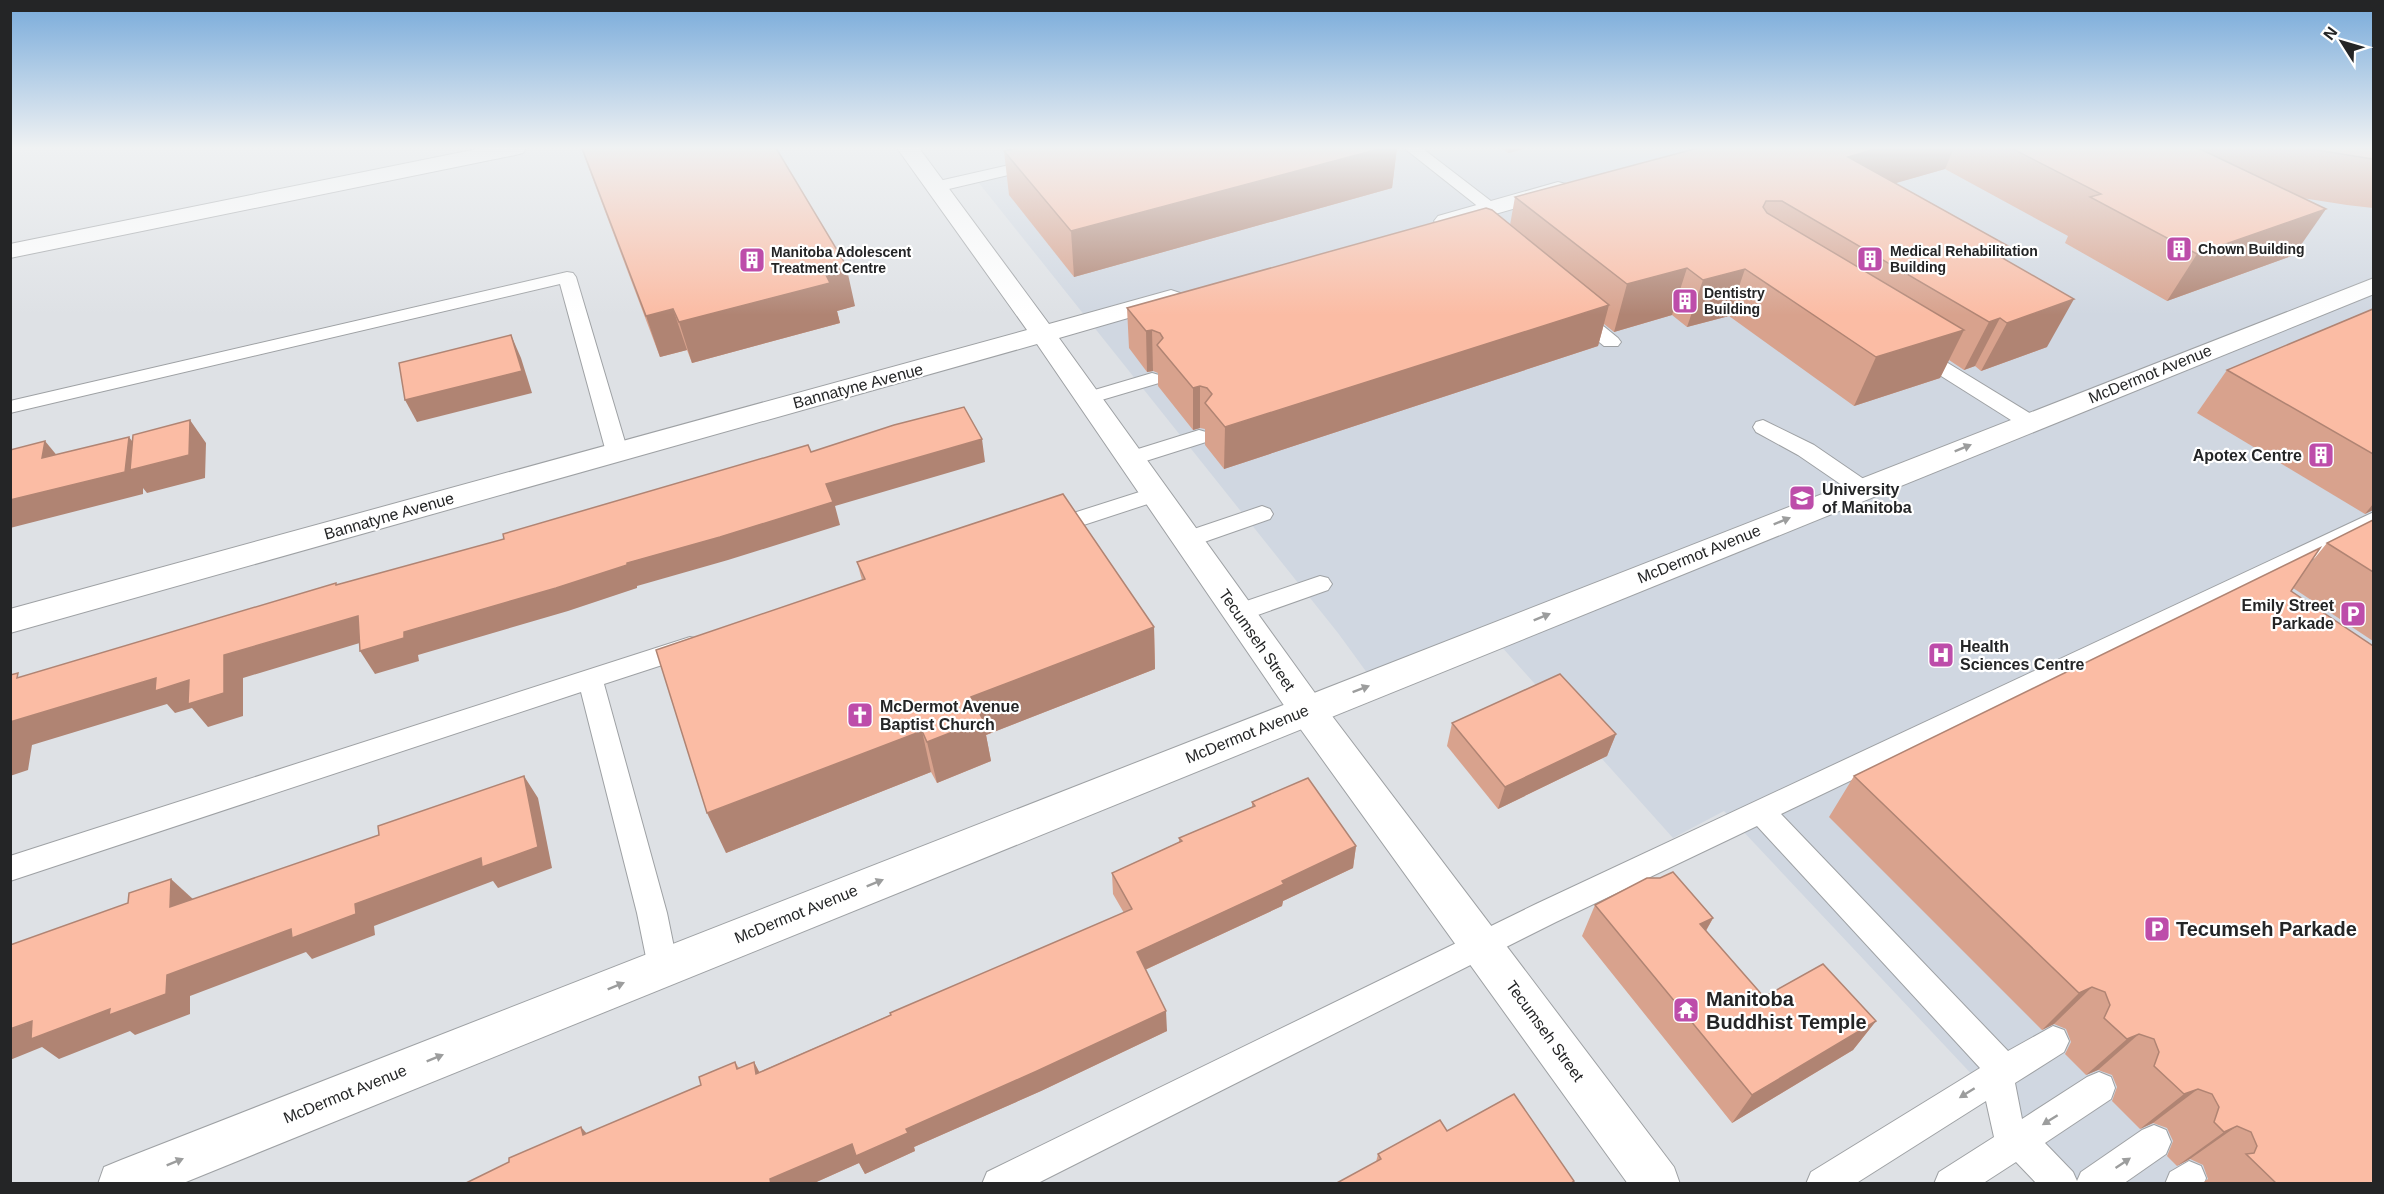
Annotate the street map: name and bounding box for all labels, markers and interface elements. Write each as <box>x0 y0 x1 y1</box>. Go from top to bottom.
north arrow <box>2312 12 2372 72</box>
text: N <box>2320 24 2341 43</box>
building icon: Chown Building <box>2164 234 2194 264</box>
place label: Chown Building <box>2198 241 2305 257</box>
place label: Medical Rehabilitation Building <box>1890 243 2038 275</box>
place label: Manitoba Adolescent Treatment Centre <box>771 244 912 276</box>
building icon: Medical Rehabilitation Building <box>1855 244 1885 274</box>
building icon: Manitoba Adolescent Treatment Centre <box>737 245 767 275</box>
place label: Dentistry Building <box>1704 285 1765 317</box>
building icon: Dentistry Building <box>1670 286 1700 316</box>
street label: McDermot Avenue <box>2086 341 2214 406</box>
street label: Bannatyne Avenue <box>791 360 925 412</box>
building icon: Apotex Centre <box>2306 440 2336 470</box>
one-way arrow <box>1954 443 1972 453</box>
place label: Apotex Centre <box>2193 447 2302 464</box>
place label: University of Manitoba <box>1822 481 1912 516</box>
school or university icon: University of Manitoba <box>1787 483 1817 513</box>
street label: Bannatyne Avenue <box>322 489 456 543</box>
one-way arrow <box>1773 516 1791 525</box>
street label: McDermot Avenue <box>1635 521 1763 586</box>
street label: Tecumseh Street <box>1216 586 1299 694</box>
place label: Emily Street Parkade <box>2242 597 2335 632</box>
parking icon: Emily Street Parkade <box>2338 599 2368 629</box>
one-way arrow <box>1534 612 1552 622</box>
place label: Health Sciences Centre <box>1960 638 2085 673</box>
hospital icon: Health Sciences Centre <box>1926 640 1956 670</box>
one-way arrow <box>1352 684 1370 693</box>
place label: McDermot Avenue Baptist Church <box>880 698 1019 733</box>
church icon: McDermot Avenue Baptist Church <box>845 700 875 730</box>
street label: McDermot Avenue <box>1183 701 1311 766</box>
one-way arrow <box>866 878 884 887</box>
street label: McDermot Avenue <box>732 881 860 946</box>
parking icon: Tecumseh Parkade <box>2142 914 2172 944</box>
place label: Tecumseh Parkade <box>2176 918 2357 940</box>
street label: Tecumseh Street <box>1503 977 1587 1085</box>
one-way arrow <box>607 981 625 991</box>
place label: Manitoba Buddhist Temple <box>1706 988 1867 1033</box>
temple icon: Manitoba Buddhist Temple <box>1671 995 1701 1025</box>
one-way arrow <box>426 1053 444 1063</box>
street label: McDermot Avenue <box>281 1061 409 1126</box>
one-way arrow <box>1959 1087 1975 1098</box>
one-way arrow <box>2042 1114 2058 1125</box>
one-way arrow <box>167 1157 185 1167</box>
one-way arrow <box>2115 1158 2131 1169</box>

